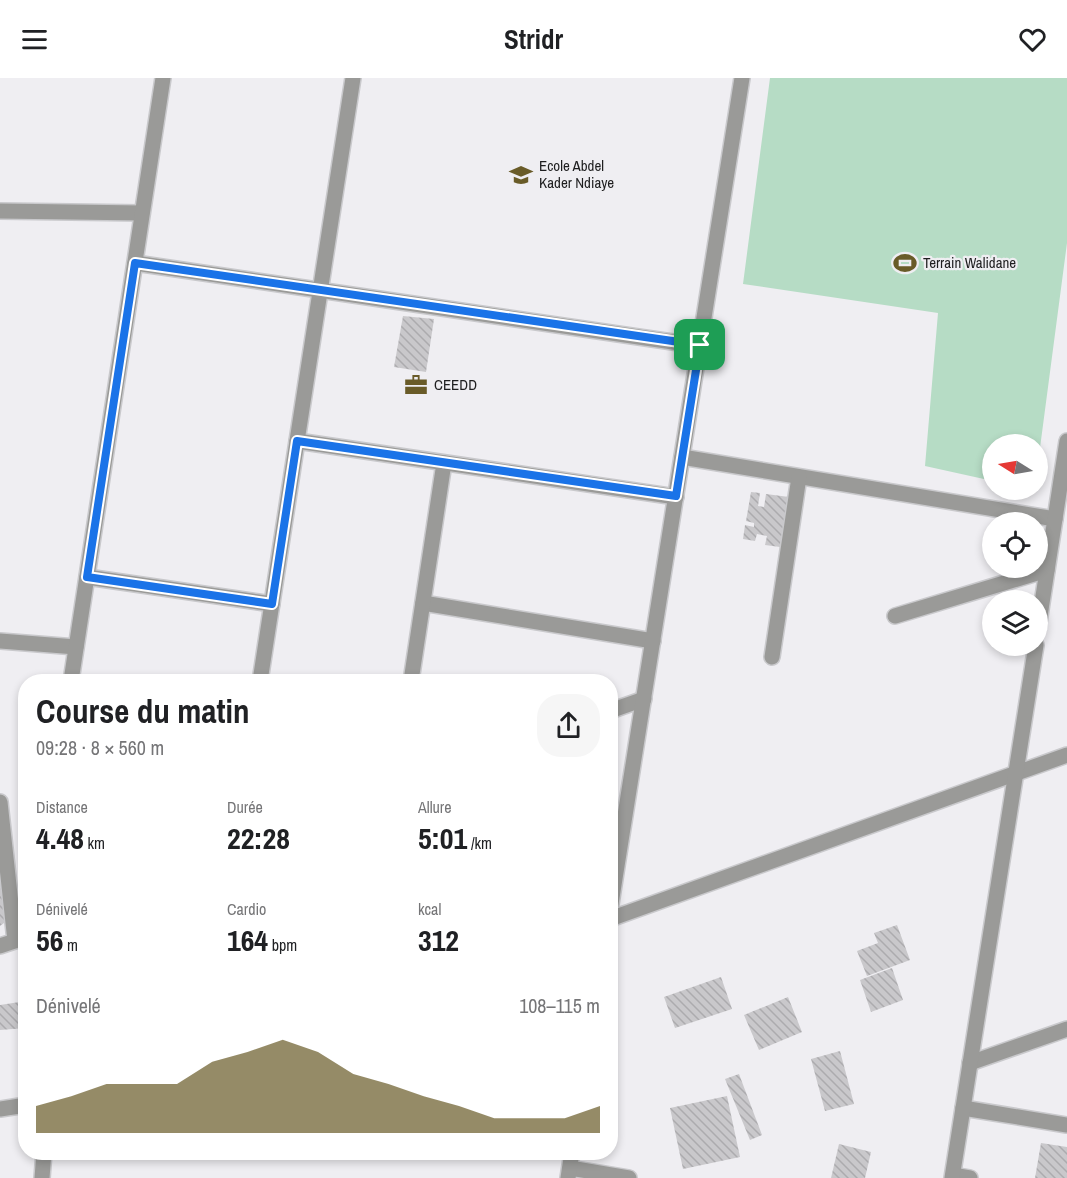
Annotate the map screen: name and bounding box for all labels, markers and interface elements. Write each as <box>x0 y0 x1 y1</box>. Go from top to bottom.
text: Stridr <box>504 21 563 57</box>
icon: menu <box>18 23 51 56</box>
icon: heart <box>1016 23 1049 56</box>
place label: Ecole Abdel Kader Ndiaye <box>539 155 614 193</box>
school or university icon: Ecole Abdel Kader Ndiaye <box>508 162 534 188</box>
sports icon: Terrain Walidane <box>892 250 918 276</box>
place label: Terrain Walidane <box>923 252 1016 273</box>
pin <box>674 319 725 370</box>
icon: arrive <box>683 328 716 361</box>
office icon: CEEDD <box>403 372 429 398</box>
place label: CEEDD <box>434 374 477 395</box>
north arrow <box>982 434 1048 500</box>
map controls <box>982 434 1048 656</box>
button: locate <box>982 512 1048 578</box>
button: layers <box>982 590 1048 656</box>
text: Course du matin <box>36 689 250 733</box>
button: share <box>537 694 600 757</box>
text: 09:28 · 8 × 560 m <box>36 734 164 761</box>
text: Distance <box>36 796 88 818</box>
text: Durée <box>227 796 263 818</box>
text: Allure <box>418 796 452 818</box>
text: 4.48 <box>36 818 84 858</box>
text: 22:28 <box>227 818 290 858</box>
text: 5:01 <box>418 818 467 858</box>
text: km <box>84 832 105 854</box>
text: /km <box>467 832 492 854</box>
text: Dénivelé <box>36 898 88 920</box>
text: Cardio <box>227 898 266 920</box>
text: kcal <box>418 898 441 920</box>
text: 56 <box>36 920 63 960</box>
text: 164 <box>227 920 268 960</box>
text: 312 <box>418 920 459 960</box>
text: m <box>63 934 78 956</box>
text: bpm <box>268 934 297 956</box>
text: Dénivelé <box>36 992 101 1019</box>
text: 108–115 m <box>519 992 600 1019</box>

